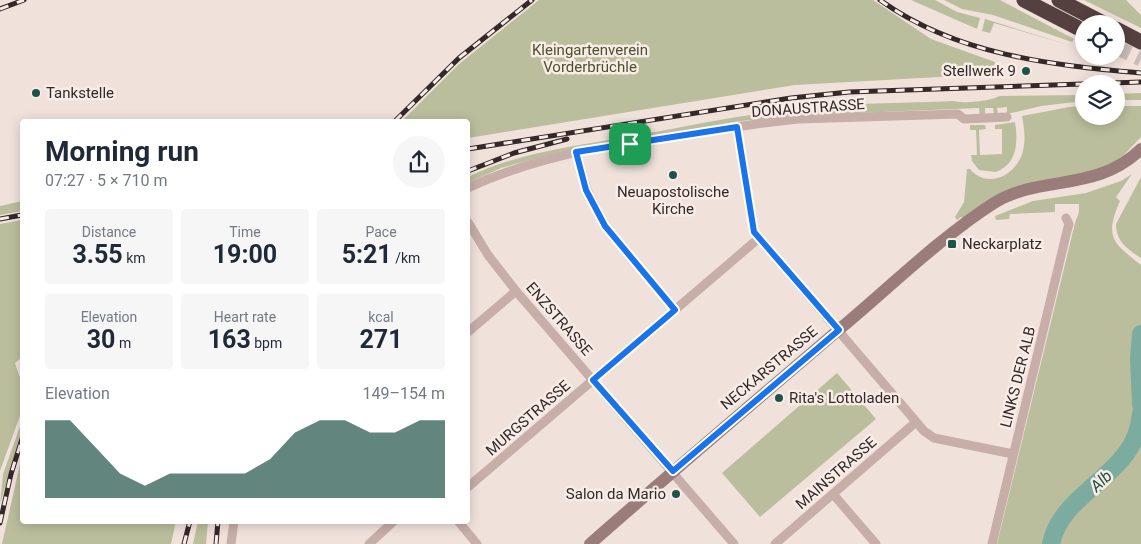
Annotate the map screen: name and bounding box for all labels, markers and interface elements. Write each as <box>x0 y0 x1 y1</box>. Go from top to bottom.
map controls <box>1075 15 1125 125</box>
button: locate <box>1075 15 1125 65</box>
park label: Kleingartenverein Vorderbrüchle <box>532 41 648 76</box>
place label: Stellwerk 9 <box>943 62 1016 80</box>
marker: Stellwerk 9 <box>1020 65 1032 77</box>
button: layers <box>1075 75 1125 125</box>
place label: Tankstelle <box>46 84 114 102</box>
marker: Tankstelle <box>30 87 42 99</box>
street label: DONAUSTRASSE <box>751 95 866 121</box>
pin <box>609 123 651 165</box>
icon: arrive <box>616 130 644 158</box>
text: Morning run <box>45 135 199 168</box>
button: share <box>393 136 445 188</box>
marker: Neuapostolische Kirche <box>667 169 679 181</box>
text: 07:27 · 5 × 710 m <box>45 171 167 190</box>
place label: Neuapostolische Kirche <box>617 183 729 218</box>
text: Distance <box>82 224 136 240</box>
text: Time <box>229 224 261 240</box>
text: Pace <box>365 224 397 240</box>
place label: Neckarplatz <box>962 235 1042 253</box>
marker: Neckarplatz <box>946 238 958 250</box>
text: 3.55 <box>72 240 123 269</box>
text: 19:00 <box>213 240 277 269</box>
text: 5:21 <box>342 240 392 269</box>
text: km <box>123 250 146 266</box>
text: /km <box>392 250 420 266</box>
street label: ENZSTRASSE <box>522 279 596 360</box>
text: Elevation <box>81 309 137 325</box>
text: Heart rate <box>214 309 276 325</box>
text: kcal <box>368 309 394 325</box>
street label: NECKARSTRASSE <box>717 322 821 414</box>
text: 30 <box>87 325 115 354</box>
text: 163 <box>208 325 251 354</box>
text: 271 <box>359 325 403 354</box>
street label: LINKS DER ALB <box>997 325 1039 429</box>
text: m <box>115 335 131 351</box>
text: bpm <box>251 335 282 351</box>
street label: MURGSTRASSE <box>482 376 574 459</box>
text: Elevation <box>45 384 110 403</box>
text: 149–154 m <box>363 384 445 403</box>
place label: Rita's Lottoladen <box>789 389 899 407</box>
marker: Rita's Lottoladen <box>773 392 785 404</box>
street label: MAINSTRASSE <box>792 433 880 513</box>
water label: Alb <box>1086 466 1116 496</box>
place label: Salon da Mario <box>566 485 666 503</box>
marker: Salon da Mario <box>670 488 682 500</box>

